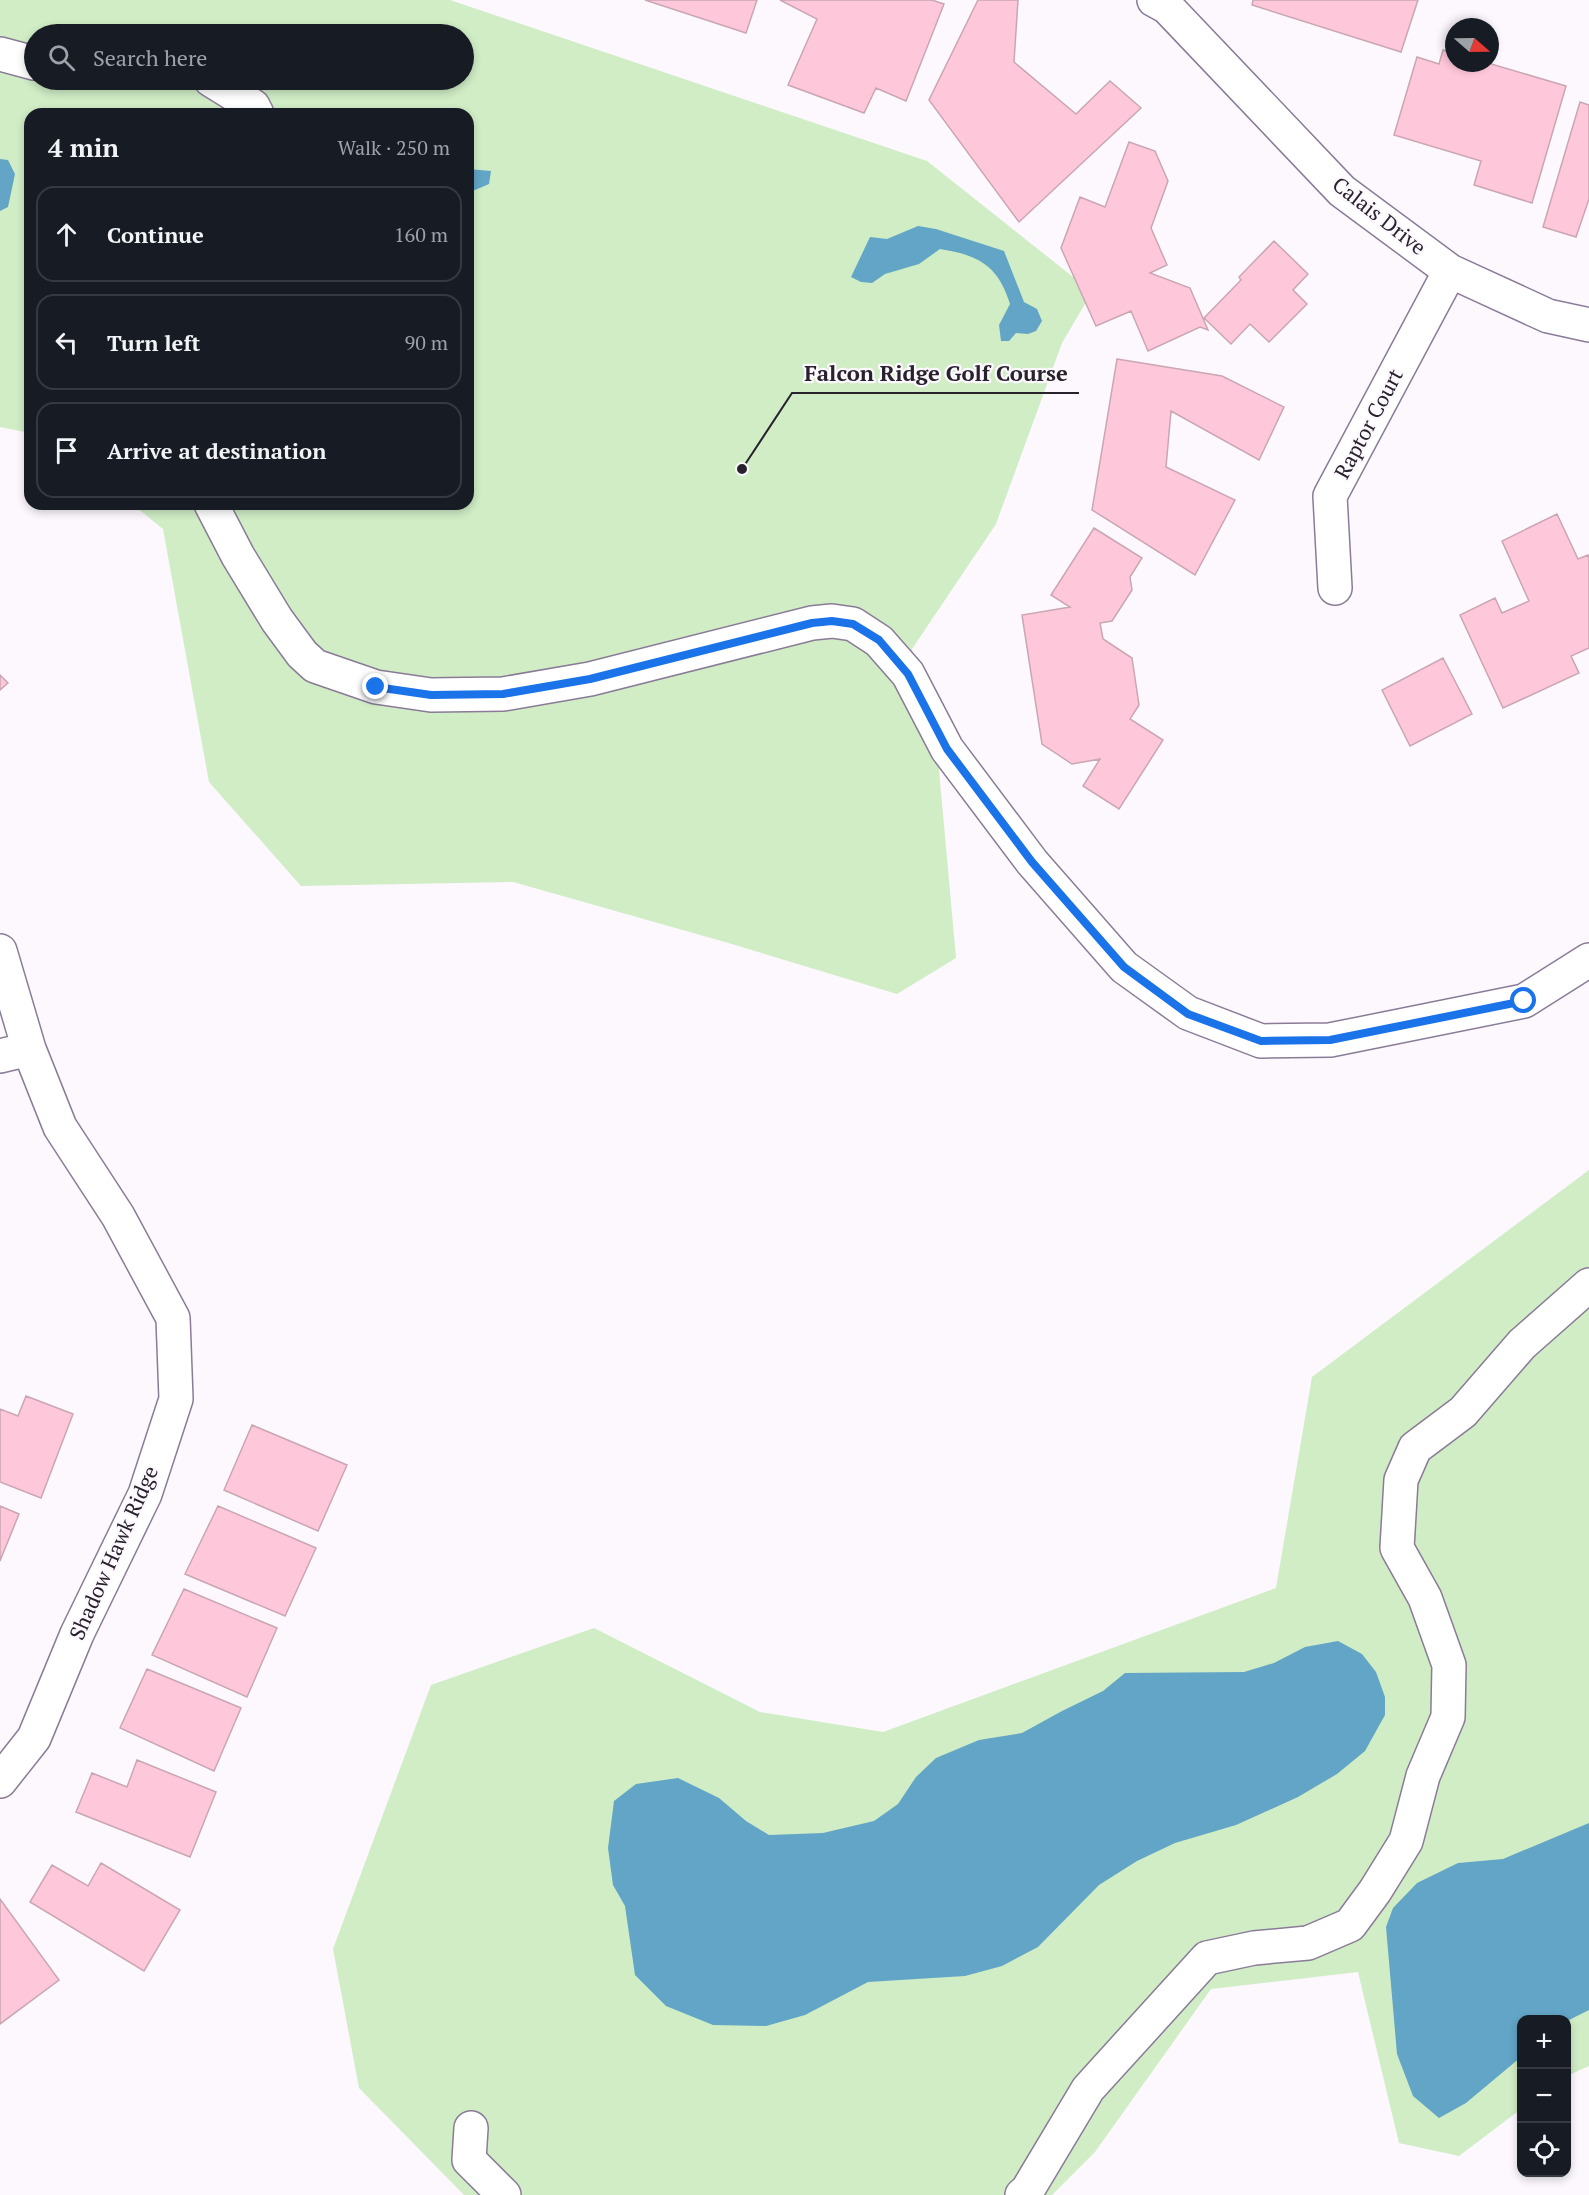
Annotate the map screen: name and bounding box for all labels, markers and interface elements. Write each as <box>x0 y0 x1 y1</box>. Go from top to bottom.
north arrow <box>1445 18 1499 72</box>
search box <box>24 24 474 90</box>
icon: search <box>45 41 78 74</box>
text: Search here <box>93 43 207 72</box>
text: 4 min <box>48 130 119 164</box>
text: Walk · 250 m <box>338 134 450 161</box>
street label: Calais Drive <box>1327 170 1432 261</box>
icon: ahead <box>50 218 83 251</box>
text: Continue <box>107 220 204 249</box>
text: 160 m <box>394 221 448 248</box>
icon: left <box>50 326 83 359</box>
text: Turn left <box>107 328 200 357</box>
text: 90 m <box>405 329 448 356</box>
callout: Falcon Ridge Golf Course <box>792 353 1079 393</box>
text: Falcon Ridge Golf Course <box>804 358 1068 387</box>
street label: Raptor Court <box>1327 363 1409 483</box>
icon: arrive <box>50 434 83 467</box>
text: Arrive at destination <box>107 436 326 465</box>
route end <box>362 673 388 699</box>
route start <box>1510 987 1536 1013</box>
street label: Shadow Hawk Ridge <box>62 1461 164 1644</box>
map controls <box>1517 2015 1571 2177</box>
button: + <box>1517 2015 1571 2069</box>
button: − <box>1517 2069 1571 2123</box>
button: locate <box>1517 2123 1571 2177</box>

